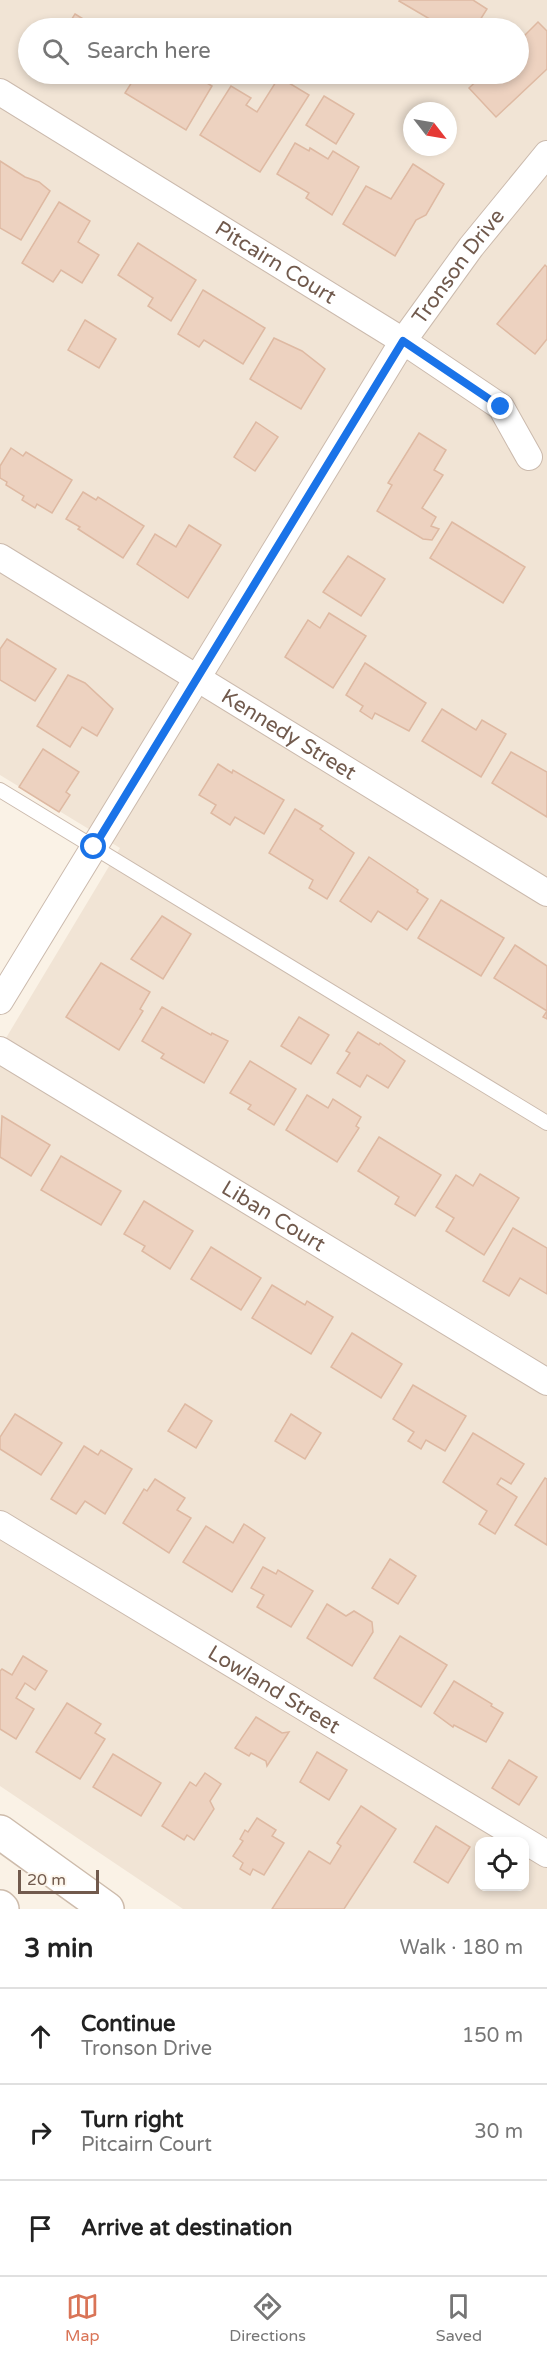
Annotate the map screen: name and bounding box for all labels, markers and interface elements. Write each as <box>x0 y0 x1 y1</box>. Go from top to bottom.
search box <box>18 18 529 84</box>
icon: search <box>39 35 72 68</box>
text: Search here <box>87 38 211 64</box>
north arrow <box>403 102 457 156</box>
street label: Tronson Drive <box>407 204 510 329</box>
street label: Pitcairn Court <box>211 216 341 309</box>
route end <box>487 393 513 419</box>
street label: Kennedy Street <box>217 684 361 785</box>
route start <box>80 833 106 859</box>
street label: Liban Court <box>217 1175 330 1257</box>
street label: Lowland Street <box>203 1640 345 1739</box>
map controls <box>475 1837 529 1891</box>
button: locate <box>475 1837 529 1891</box>
scale bar <box>18 1867 99 1894</box>
text: 20 m <box>27 1870 66 1890</box>
text: 3 min <box>24 1933 93 1964</box>
text: Walk · 180 m <box>400 1936 523 1960</box>
text: Continue <box>81 2011 176 2037</box>
icon: ahead <box>24 2020 57 2053</box>
text: 150 m <box>462 2024 523 2048</box>
text: Tronson Drive <box>81 2037 212 2061</box>
text: Turn right <box>81 2107 183 2133</box>
icon: right <box>24 2116 57 2149</box>
text: 30 m <box>474 2120 523 2144</box>
text: Pitcairn Court <box>81 2133 212 2157</box>
icon: arrive <box>24 2212 57 2245</box>
text: Arrive at destination <box>81 2215 292 2241</box>
tab: Map <box>65 2290 99 2346</box>
tab: Directions <box>229 2290 306 2346</box>
tab: Saved <box>436 2290 482 2346</box>

